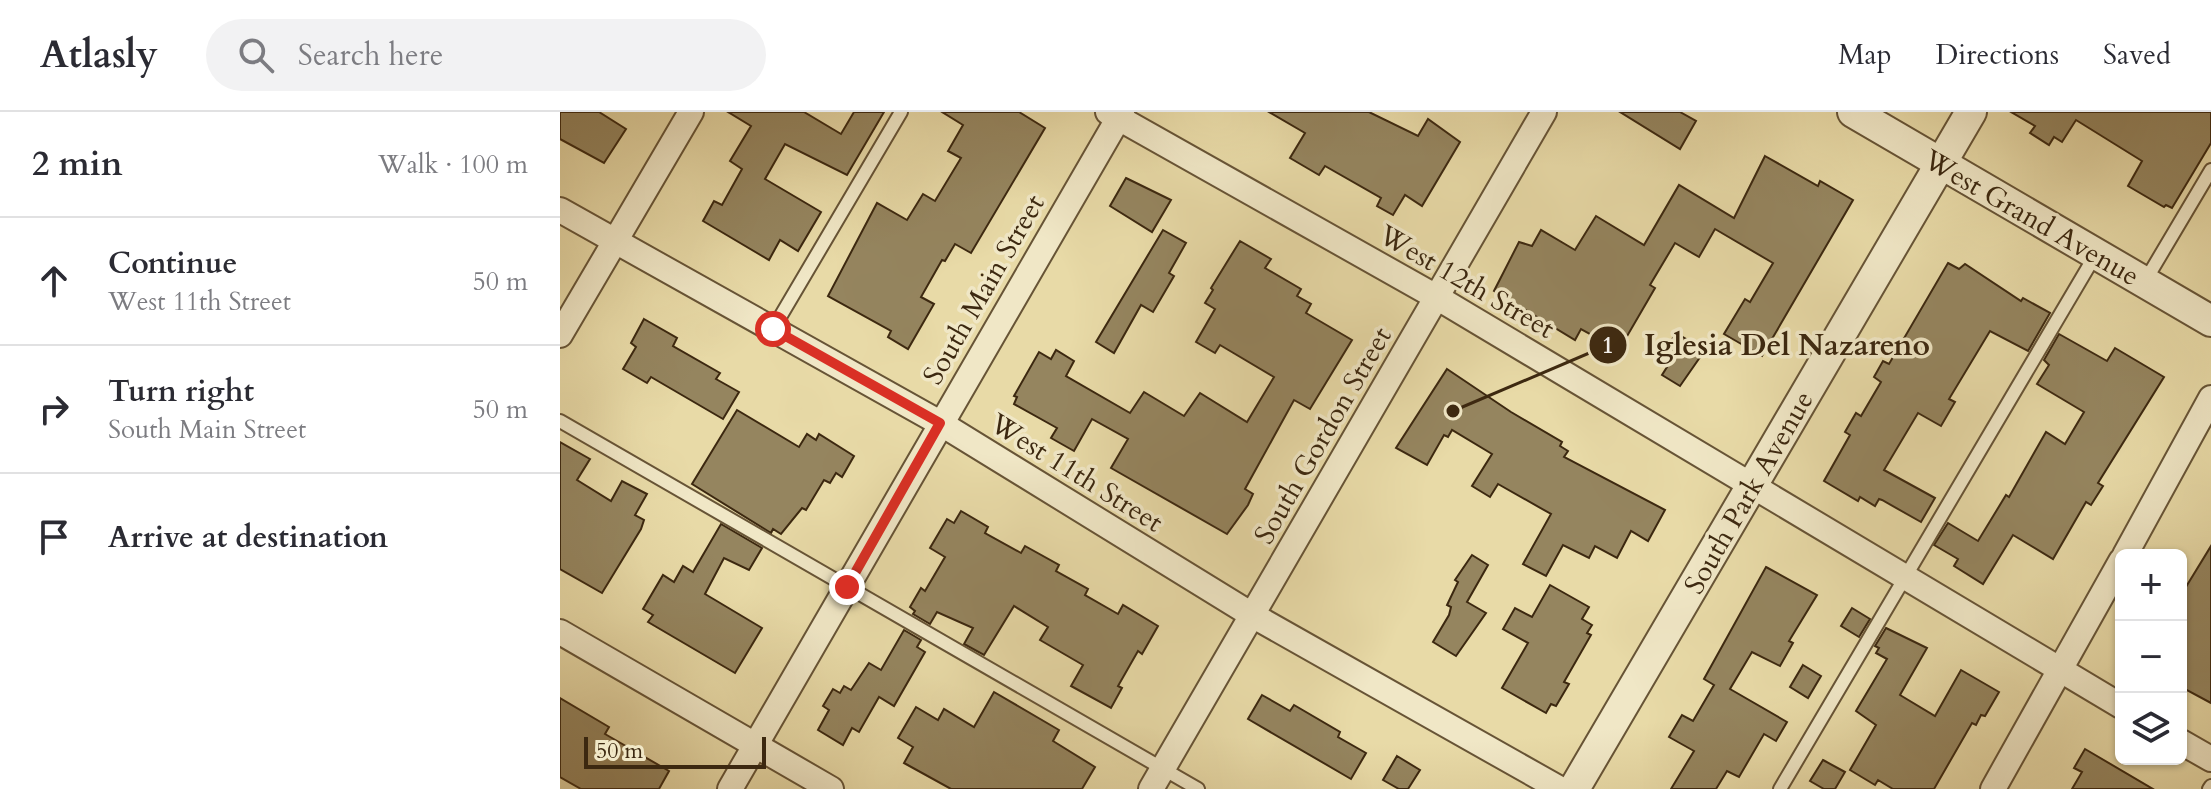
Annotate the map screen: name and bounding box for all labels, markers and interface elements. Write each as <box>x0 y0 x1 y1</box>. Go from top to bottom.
search box <box>206 19 766 91</box>
text: Atlasly <box>40 29 158 81</box>
icon: search <box>234 33 278 77</box>
text: Search here <box>298 35 443 76</box>
text: Map <box>1838 36 1892 74</box>
text: Directions <box>1936 36 2059 74</box>
text: Saved <box>2103 36 2171 74</box>
street label: West Grand Avenue <box>1916 140 2146 295</box>
text: 2 min <box>32 141 123 187</box>
text: Walk · 100 m <box>378 147 528 182</box>
street label: South Main Street <box>914 187 1054 391</box>
street label: West 12th Street <box>1371 216 1561 348</box>
text: Continue <box>108 243 237 284</box>
icon: ahead <box>32 259 76 303</box>
text: 50 m <box>472 264 528 299</box>
text: West 11th Street <box>108 284 291 319</box>
route start <box>755 311 791 347</box>
callout: Iglesia Del Nazareno <box>1588 318 1946 372</box>
street label: South Gordon Street <box>1245 320 1401 551</box>
text: Iglesia Del Nazareno <box>1644 325 1930 366</box>
text: 1 <box>1602 329 1614 362</box>
text: Turn right <box>108 371 254 412</box>
street label: South Park Avenue <box>1675 384 1822 601</box>
icon: right <box>32 387 76 431</box>
text: 50 m <box>472 392 528 427</box>
street label: West 11th Street <box>982 404 1170 541</box>
text: South Main Street <box>108 412 306 447</box>
icon: arrive <box>32 515 76 559</box>
text: Arrive at destination <box>108 517 388 558</box>
map controls <box>2115 549 2187 765</box>
button: + <box>2115 549 2187 621</box>
route end <box>829 569 865 605</box>
button: − <box>2115 621 2187 693</box>
button: layers <box>2115 693 2187 765</box>
scale bar <box>584 733 766 769</box>
text: 50 m <box>596 736 643 766</box>

